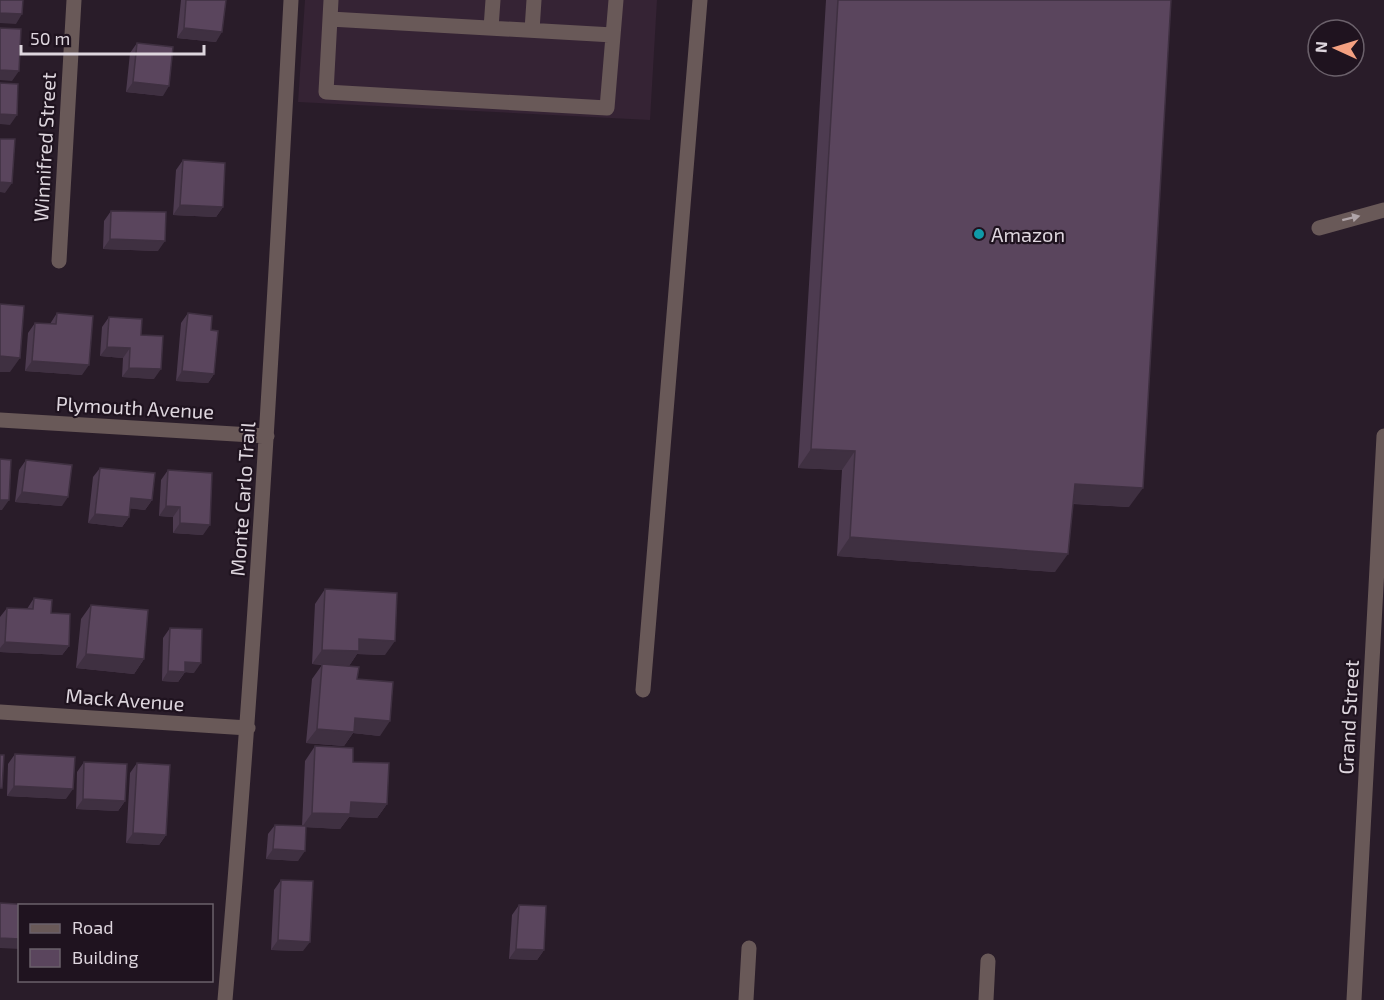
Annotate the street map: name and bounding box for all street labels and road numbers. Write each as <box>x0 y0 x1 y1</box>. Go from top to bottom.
street label: Winnifred Street <box>28 71 60 222</box>
street label: Plymouth Avenue <box>55 391 215 423</box>
street label: Monte Carlo Trail <box>225 421 259 577</box>
street label: Grand Street <box>1333 659 1363 775</box>
street label: Mack Avenue <box>65 683 185 715</box>

